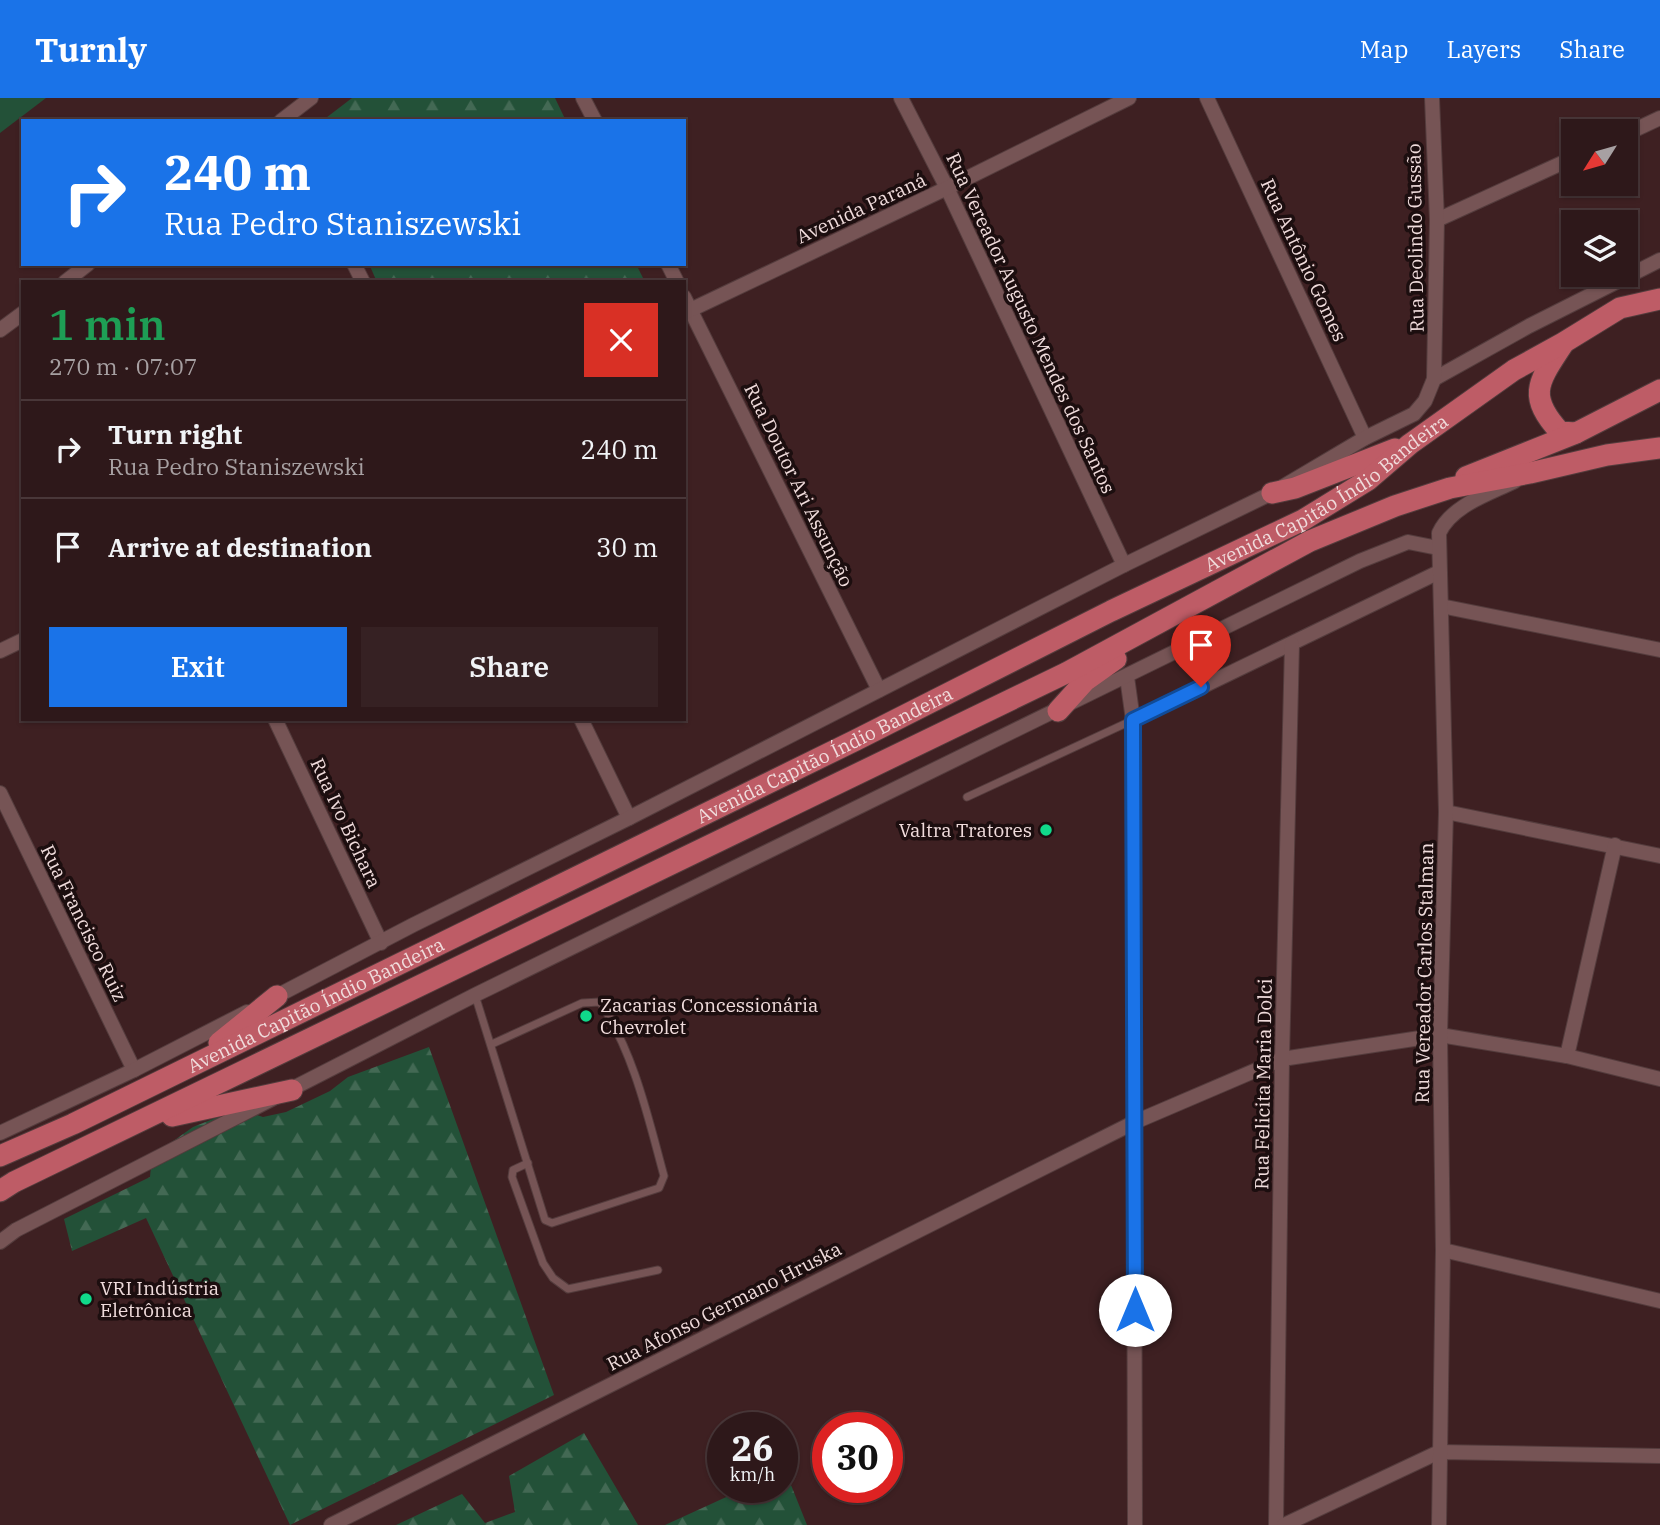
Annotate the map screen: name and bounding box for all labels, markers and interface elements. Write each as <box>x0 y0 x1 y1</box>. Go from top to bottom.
text: Turnly <box>35 28 147 71</box>
text: Map <box>1360 33 1408 65</box>
text: Layers <box>1446 33 1521 65</box>
text: Share <box>1559 33 1625 65</box>
north arrow <box>1561 119 1638 196</box>
map controls <box>1561 119 1638 287</box>
text: 240 m <box>164 140 311 203</box>
street label: Rua Deolindo Gussão <box>1401 143 1429 333</box>
icon: right <box>49 147 140 238</box>
street label: Rua Vereador Augusto Mendes dos Santos <box>941 149 1121 497</box>
street label: Avenida Paraná <box>792 167 930 249</box>
street label: Rua Antônio Gomes <box>1256 175 1352 345</box>
text: Rua Pedro Staniszewski <box>164 202 521 244</box>
button: layers <box>1561 210 1638 287</box>
text: 1 min <box>49 297 166 352</box>
button: close <box>584 303 658 377</box>
text: 270 m · 07:07 <box>49 351 198 381</box>
street label: Rua Doutor Ari Assunção <box>739 379 859 591</box>
street label: Avenida Capitão Índio Bandeira <box>1201 409 1453 577</box>
text: Turn right <box>108 417 242 451</box>
icon: right <box>49 430 87 468</box>
text: 240 m <box>580 432 658 466</box>
text: Rua Pedro Staniszewski <box>108 451 365 481</box>
icon: arrive <box>49 528 87 566</box>
text: Arrive at destination <box>108 530 372 564</box>
text: 30 m <box>596 530 658 564</box>
pin <box>1171 615 1231 687</box>
icon: arrive <box>1182 626 1220 664</box>
button: Exit <box>49 627 347 707</box>
button: Share <box>361 627 658 707</box>
street label: Avenida Capitão Índio Bandeira <box>692 681 957 828</box>
street label: Rua Ivo Bichara <box>305 754 387 892</box>
place label: Valtra Tratores <box>899 818 1032 842</box>
marker: Valtra Tratores <box>1038 822 1054 838</box>
street label: Rua Francisco Ruiz <box>36 841 132 1005</box>
street label: Rua Vereador Carlos Stalman <box>1410 842 1438 1104</box>
street label: Avenida Capitão Índio Bandeira <box>183 932 448 1078</box>
street label: Rua Felicita Maria Dolci <box>1249 978 1277 1190</box>
place label: Zacarias Concessionária Chevrolet <box>600 993 818 1039</box>
marker: Zacarias Concessionária Chevrolet <box>578 1008 594 1024</box>
street label: Rua Afonso Germano Hruska <box>603 1236 845 1376</box>
position arrow <box>1098 1273 1172 1347</box>
place label: VRI Indústria Eletrônica <box>100 1276 219 1322</box>
marker: VRI Indústria Eletrônica <box>78 1291 94 1307</box>
speed limit sign: 30 <box>812 1412 903 1503</box>
text: 26 <box>731 1425 774 1471</box>
text: km/h <box>730 1463 775 1486</box>

